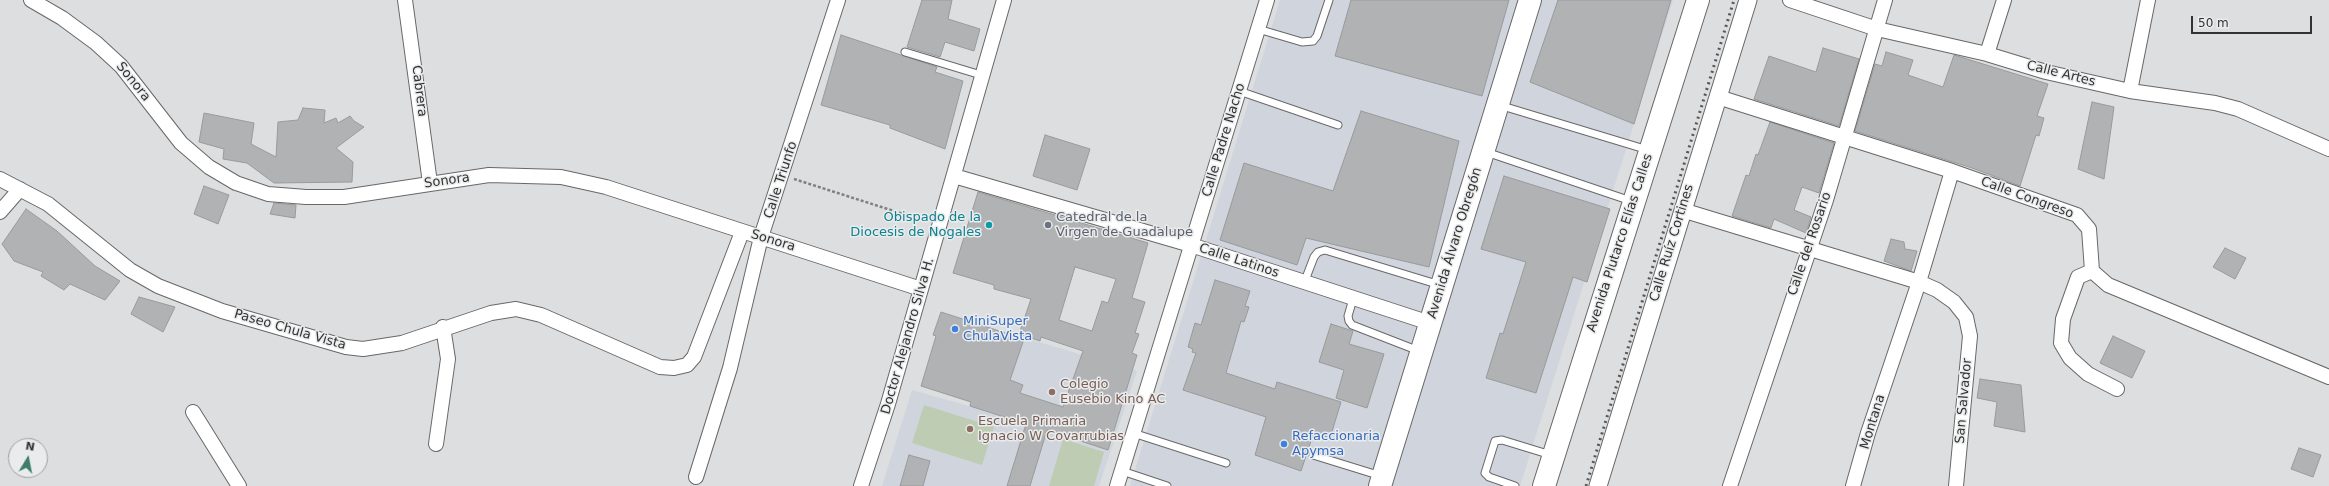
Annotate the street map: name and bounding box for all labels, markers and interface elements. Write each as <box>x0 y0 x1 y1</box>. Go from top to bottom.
scale bar <box>2193 8 2314 34</box>
text: 50 m <box>2198 16 2229 30</box>
street label: Calle Artes <box>2025 58 2097 90</box>
street label: Sonora <box>113 59 153 105</box>
street label: Cabrera <box>408 64 430 118</box>
street label: Calle Padre Nacho <box>1199 81 1249 199</box>
street label: Calle Triunfo <box>761 139 801 221</box>
street label: Avenida Plutarco Elías Calles <box>1584 152 1656 334</box>
street label: Avenida Álvaro Obregón <box>1425 165 1485 321</box>
street label: Sonora <box>423 170 471 192</box>
street label: Calle Congreso <box>1978 174 2076 222</box>
street label: Calle Ruíz Cortines <box>1647 183 1697 303</box>
street label: Calle del Rosario <box>1785 190 1835 298</box>
place label: Obispado de la Diocesis de Nogales <box>850 210 981 241</box>
place label: Catedral de la Virgen de Guadalupe <box>1056 210 1193 241</box>
marker: Obispado de la Diocesis de Nogales <box>984 220 994 230</box>
marker: Catedral de la Virgen de Guadalupe <box>1043 220 1053 230</box>
street label: Sonora <box>749 227 797 255</box>
street label: Calle Latinos <box>1197 241 1281 281</box>
street label: Doctor Alejandro Silva H. <box>878 256 938 416</box>
street label: Paseo Chula Vista <box>232 307 348 353</box>
place label: MiniSuper ChulaVista <box>963 314 1032 345</box>
marker: MiniSuper ChulaVista <box>950 324 960 334</box>
street label: San Salvador <box>1952 358 1976 444</box>
place label: Colegio Eusebio Kino AC <box>1060 377 1165 408</box>
marker: Colegio Eusebio Kino AC <box>1047 387 1057 397</box>
street label: Montana <box>1857 393 1889 451</box>
place label: Escuela Primaria Ignacio W Covarrubias <box>978 414 1124 445</box>
marker: Escuela Primaria Ignacio W Covarrubias <box>965 424 975 434</box>
place label: Refaccionaria Apymsa <box>1292 429 1380 460</box>
north arrow <box>8 438 48 478</box>
text: N <box>24 439 36 454</box>
marker: Refaccionaria Apymsa <box>1279 439 1289 449</box>

